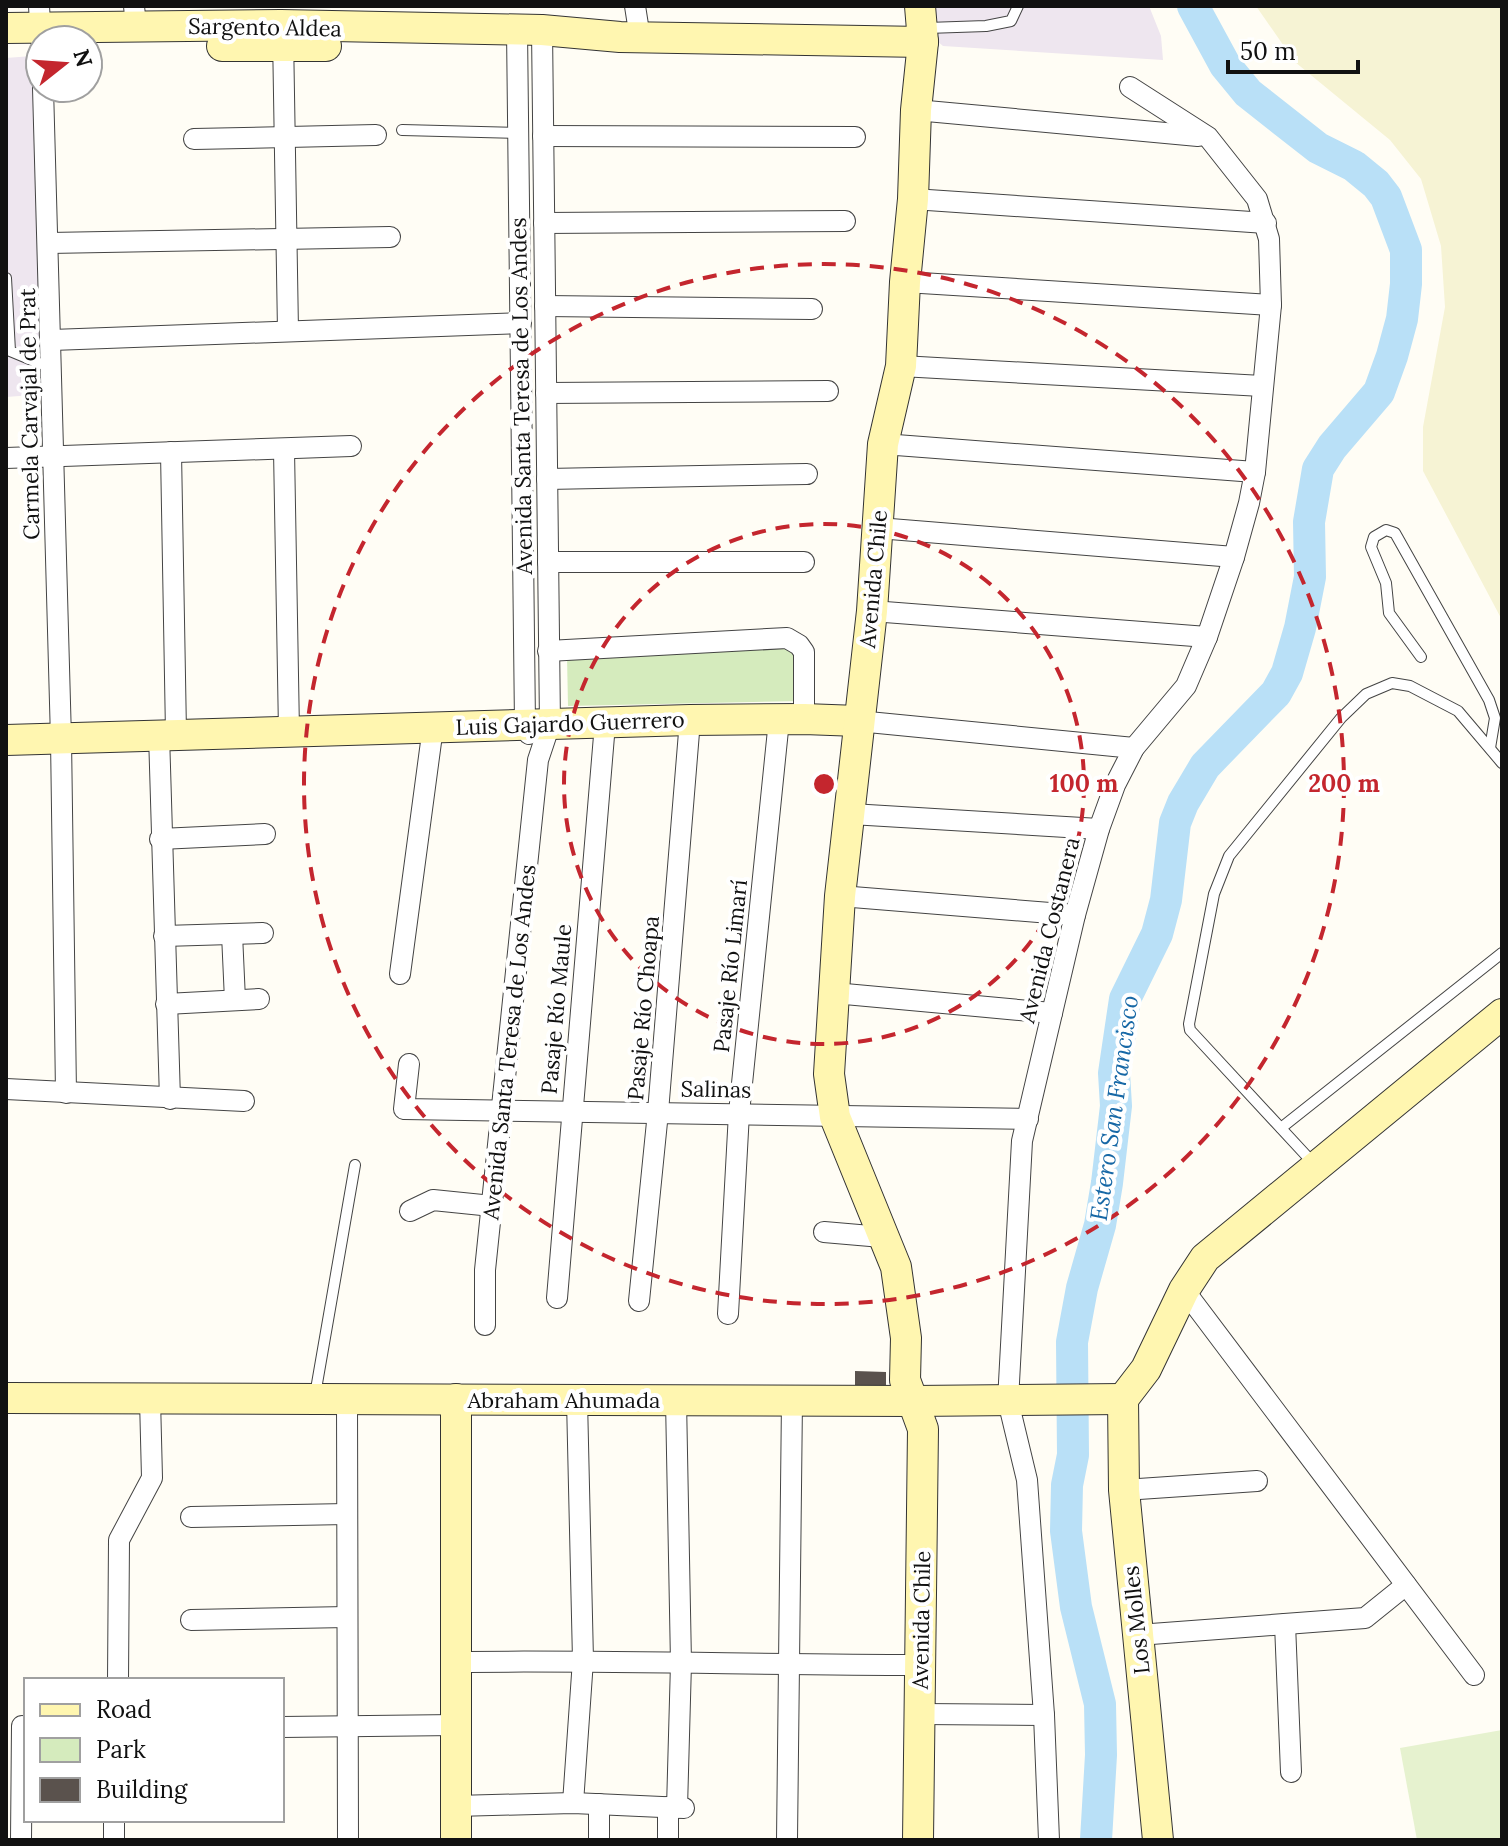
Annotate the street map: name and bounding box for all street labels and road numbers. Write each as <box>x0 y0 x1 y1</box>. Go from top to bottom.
street label: Sargento Aldea <box>188 12 342 42</box>
street label: Avenida Santa Teresa de Los Andes <box>504 217 538 576</box>
street label: Carmela Carvajal de Prat <box>13 287 45 540</box>
street label: Avenida Chile <box>853 509 893 650</box>
street label: Luis Gajardo Guerrero <box>455 705 685 741</box>
street label: Avenida Costanera <box>1012 834 1086 1027</box>
street label: Avenida Santa Teresa de Los Andes <box>476 863 542 1222</box>
street label: Pasaje Río Limarí <box>707 878 753 1054</box>
street label: Pasaje Río Choapa <box>621 914 665 1102</box>
street label: Pasaje Río Maule <box>535 923 577 1095</box>
street label: Salinas <box>680 1074 752 1104</box>
street label: Abraham Ahumada <box>467 1386 660 1414</box>
street label: Avenida Chile <box>906 1550 936 1691</box>
street label: Los Molles <box>1116 1565 1156 1675</box>

